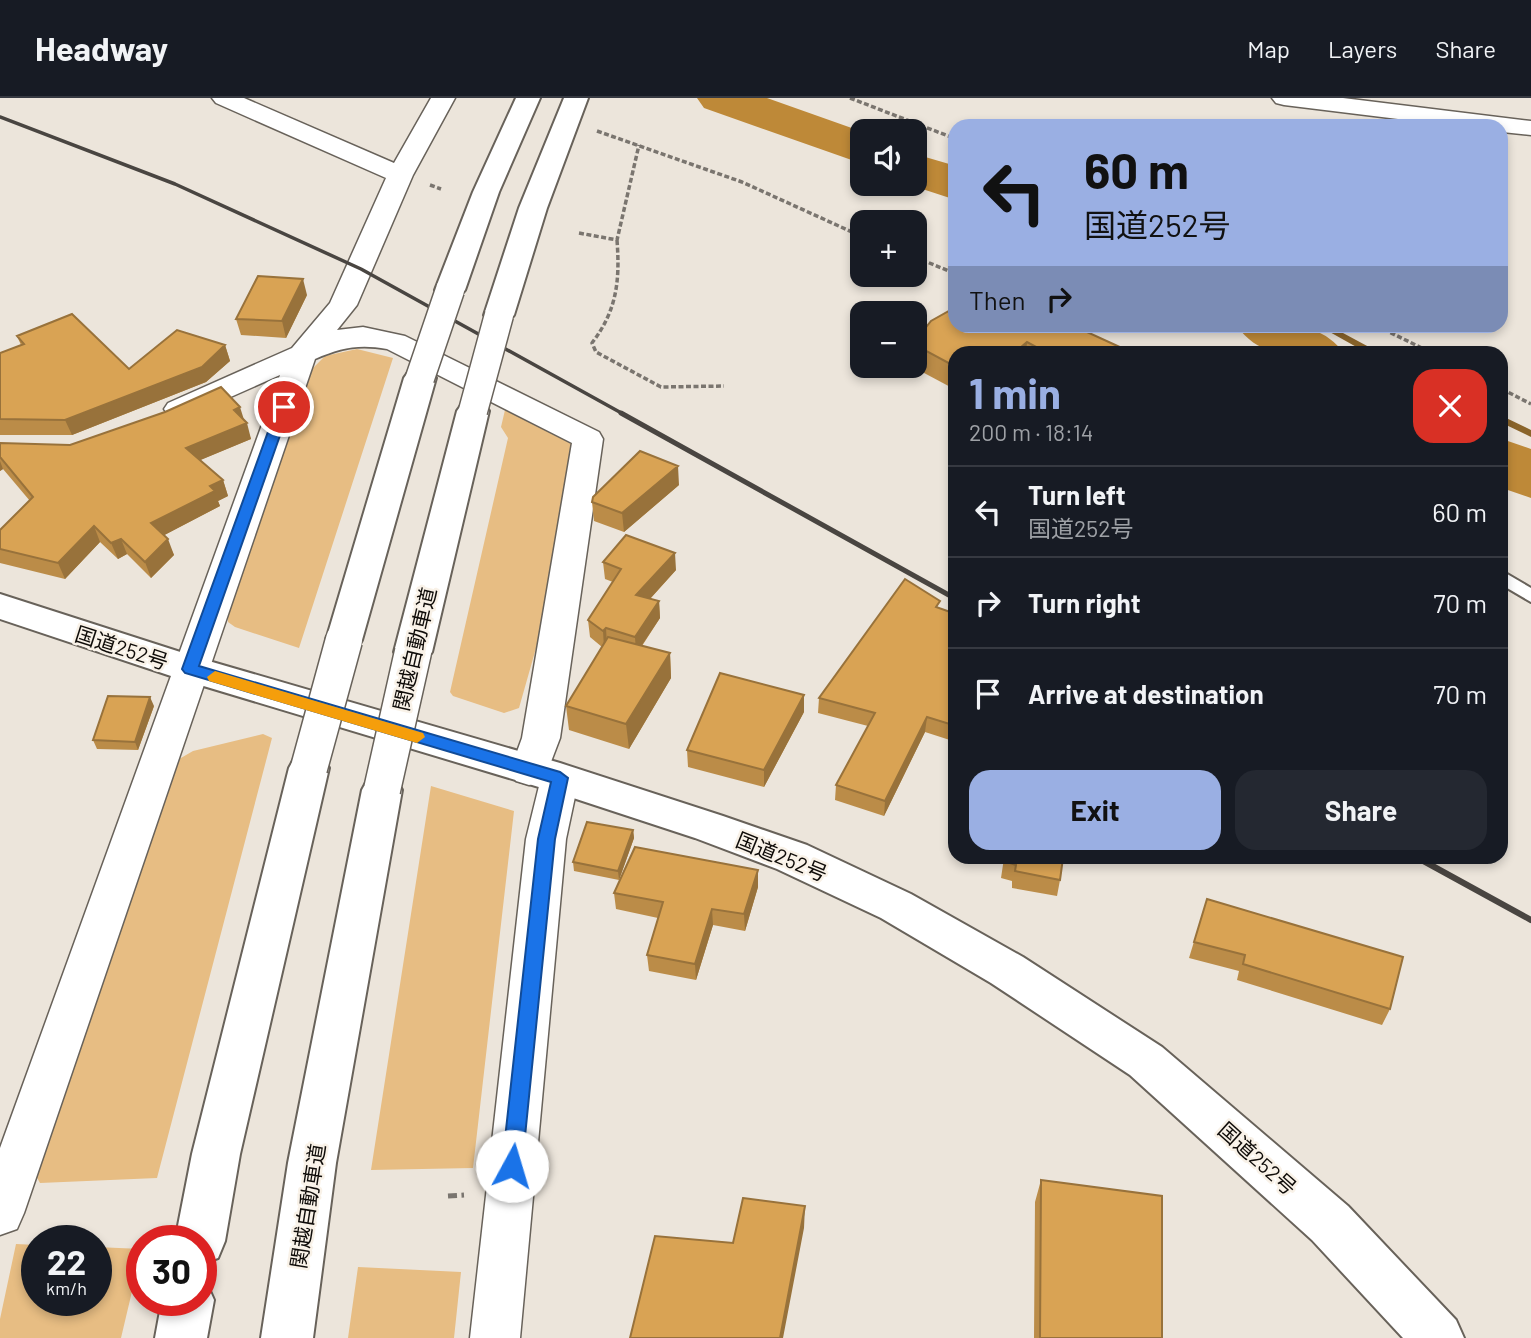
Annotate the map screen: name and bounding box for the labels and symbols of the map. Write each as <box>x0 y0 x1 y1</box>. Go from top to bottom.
pin <box>254 377 314 437</box>
street label: 関越自動車道 <box>388 585 440 713</box>
street label: 国道252号 <box>72 620 172 674</box>
street label: 国道252号 <box>733 826 831 886</box>
street label: 国道252号 <box>1214 1116 1302 1200</box>
position arrow <box>475 1129 549 1203</box>
street label: 関越自動車道 <box>285 1142 329 1270</box>
speed limit sign: 30 <box>126 1225 217 1316</box>

